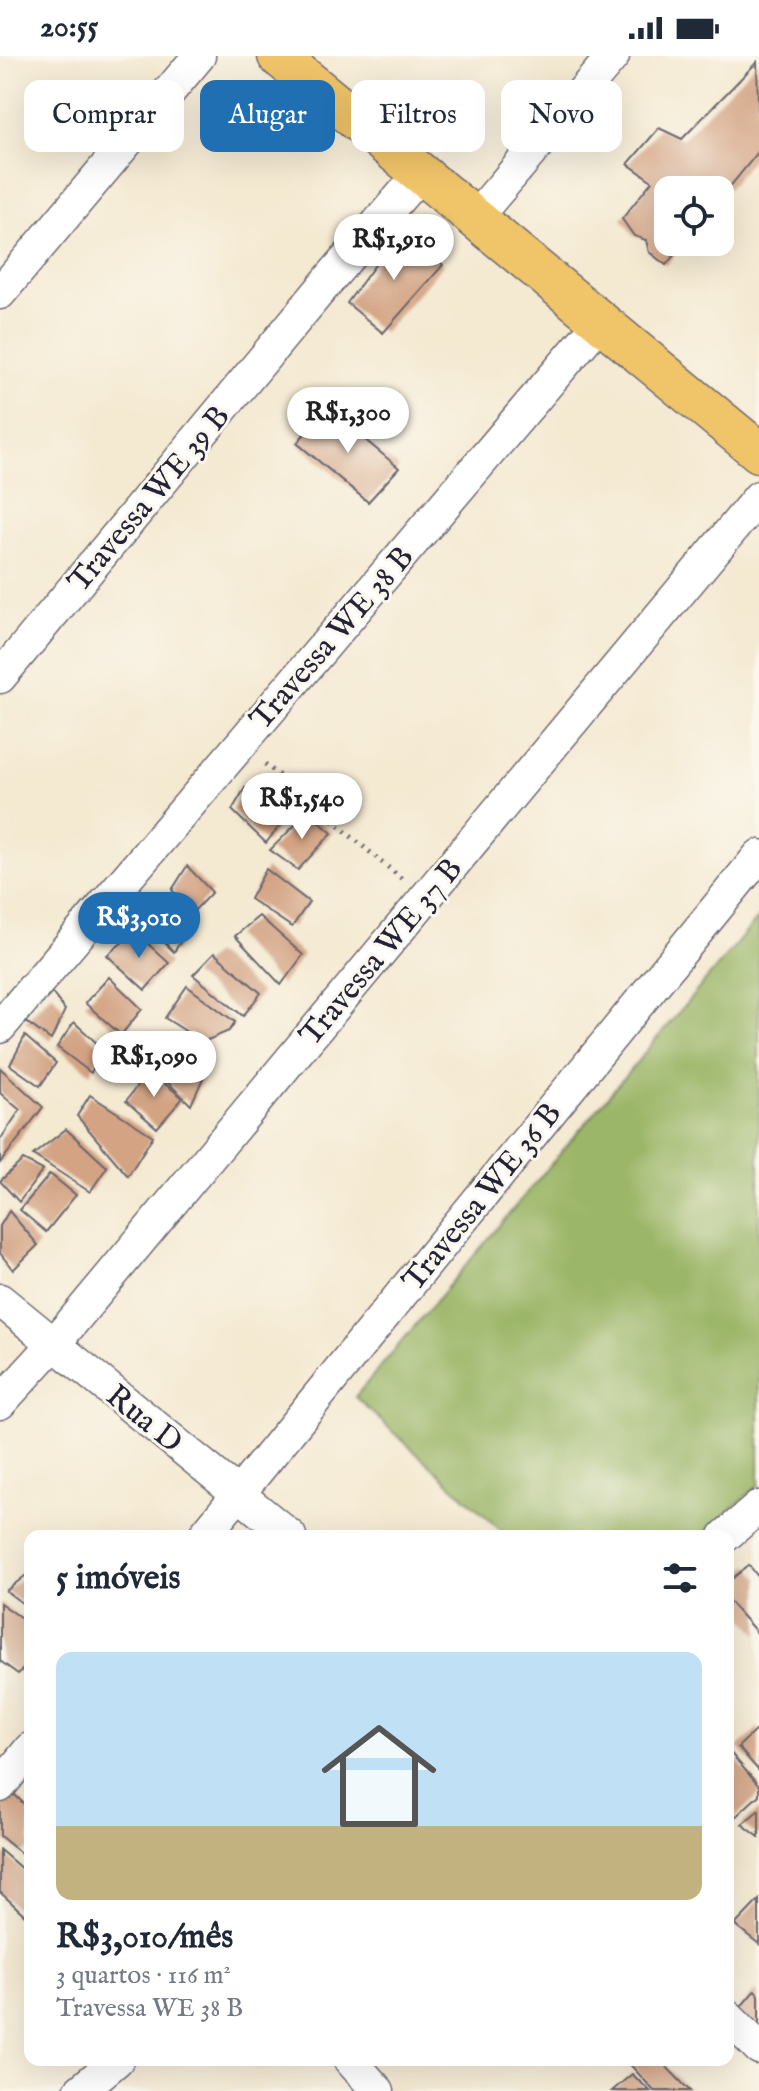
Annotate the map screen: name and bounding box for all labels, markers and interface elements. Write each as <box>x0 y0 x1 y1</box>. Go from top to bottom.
text: 20:55 <box>40 9 98 47</box>
chip: Comprar <box>24 80 184 152</box>
chip: Alugar <box>200 80 335 152</box>
chip: Filtros <box>351 80 485 152</box>
chip: Novo <box>501 80 622 152</box>
map controls <box>654 176 734 256</box>
button: locate <box>654 176 734 256</box>
pin: R$1,910 <box>320 214 468 282</box>
text: R$1,910 <box>352 223 436 256</box>
pin: R$1,300 <box>274 387 422 455</box>
text: R$1,300 <box>305 396 391 429</box>
street label: Travessa WE 39 B <box>60 398 240 602</box>
street label: Travessa WE 38 B <box>242 538 424 739</box>
pin: R$1,540 <box>228 773 376 841</box>
text: R$1,540 <box>259 782 345 815</box>
street label: Travessa WE 37 B <box>291 850 472 1055</box>
pin: R$3,010 <box>65 892 213 960</box>
text: R$3,010 <box>96 901 182 934</box>
pin: R$1,090 <box>80 1031 228 1099</box>
text: R$1,090 <box>110 1040 198 1073</box>
street label: Travessa WE 36 B <box>394 1095 572 1300</box>
street label: Rua D <box>97 1377 190 1463</box>
icon: filters <box>658 1556 702 1600</box>
text: 5 imóveis <box>56 1557 181 1600</box>
icon: home <box>307 1704 451 1848</box>
text: R$3,010/mês <box>56 1916 233 1959</box>
text: 3 quartos · 116 m² <box>56 1959 231 1992</box>
text: Travessa WE 38 B <box>56 1992 243 2025</box>

